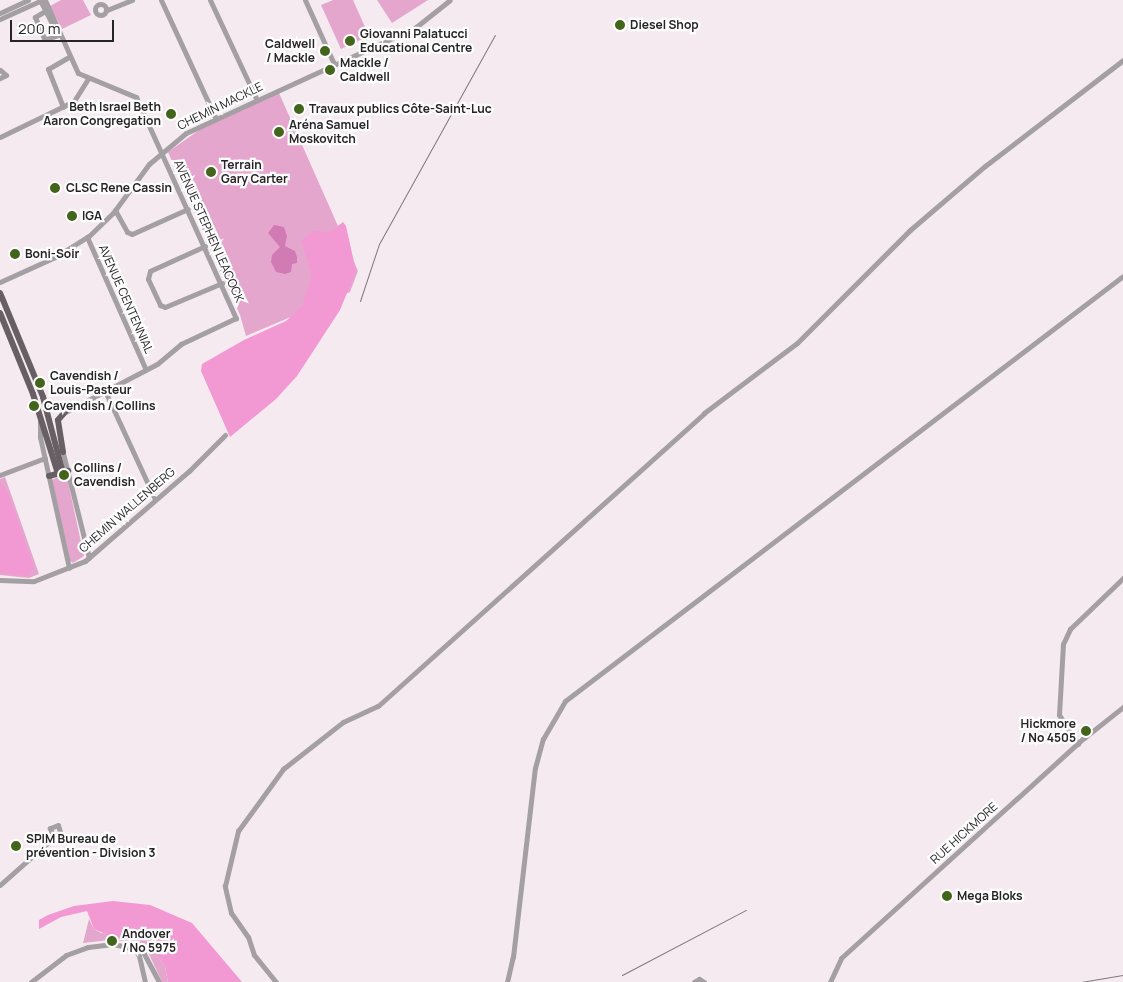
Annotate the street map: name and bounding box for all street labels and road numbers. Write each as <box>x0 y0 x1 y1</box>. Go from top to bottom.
street label: CHEMIN MACKLE <box>175 79 265 133</box>
street label: AVENUE STEPHEN LEACOCK <box>171 158 247 304</box>
street label: AVENUE CENTENNIAL <box>96 242 156 356</box>
street label: CHEMIN WALLENBERG <box>76 464 178 556</box>
street label: RUE HICKMORE <box>928 799 1000 867</box>

